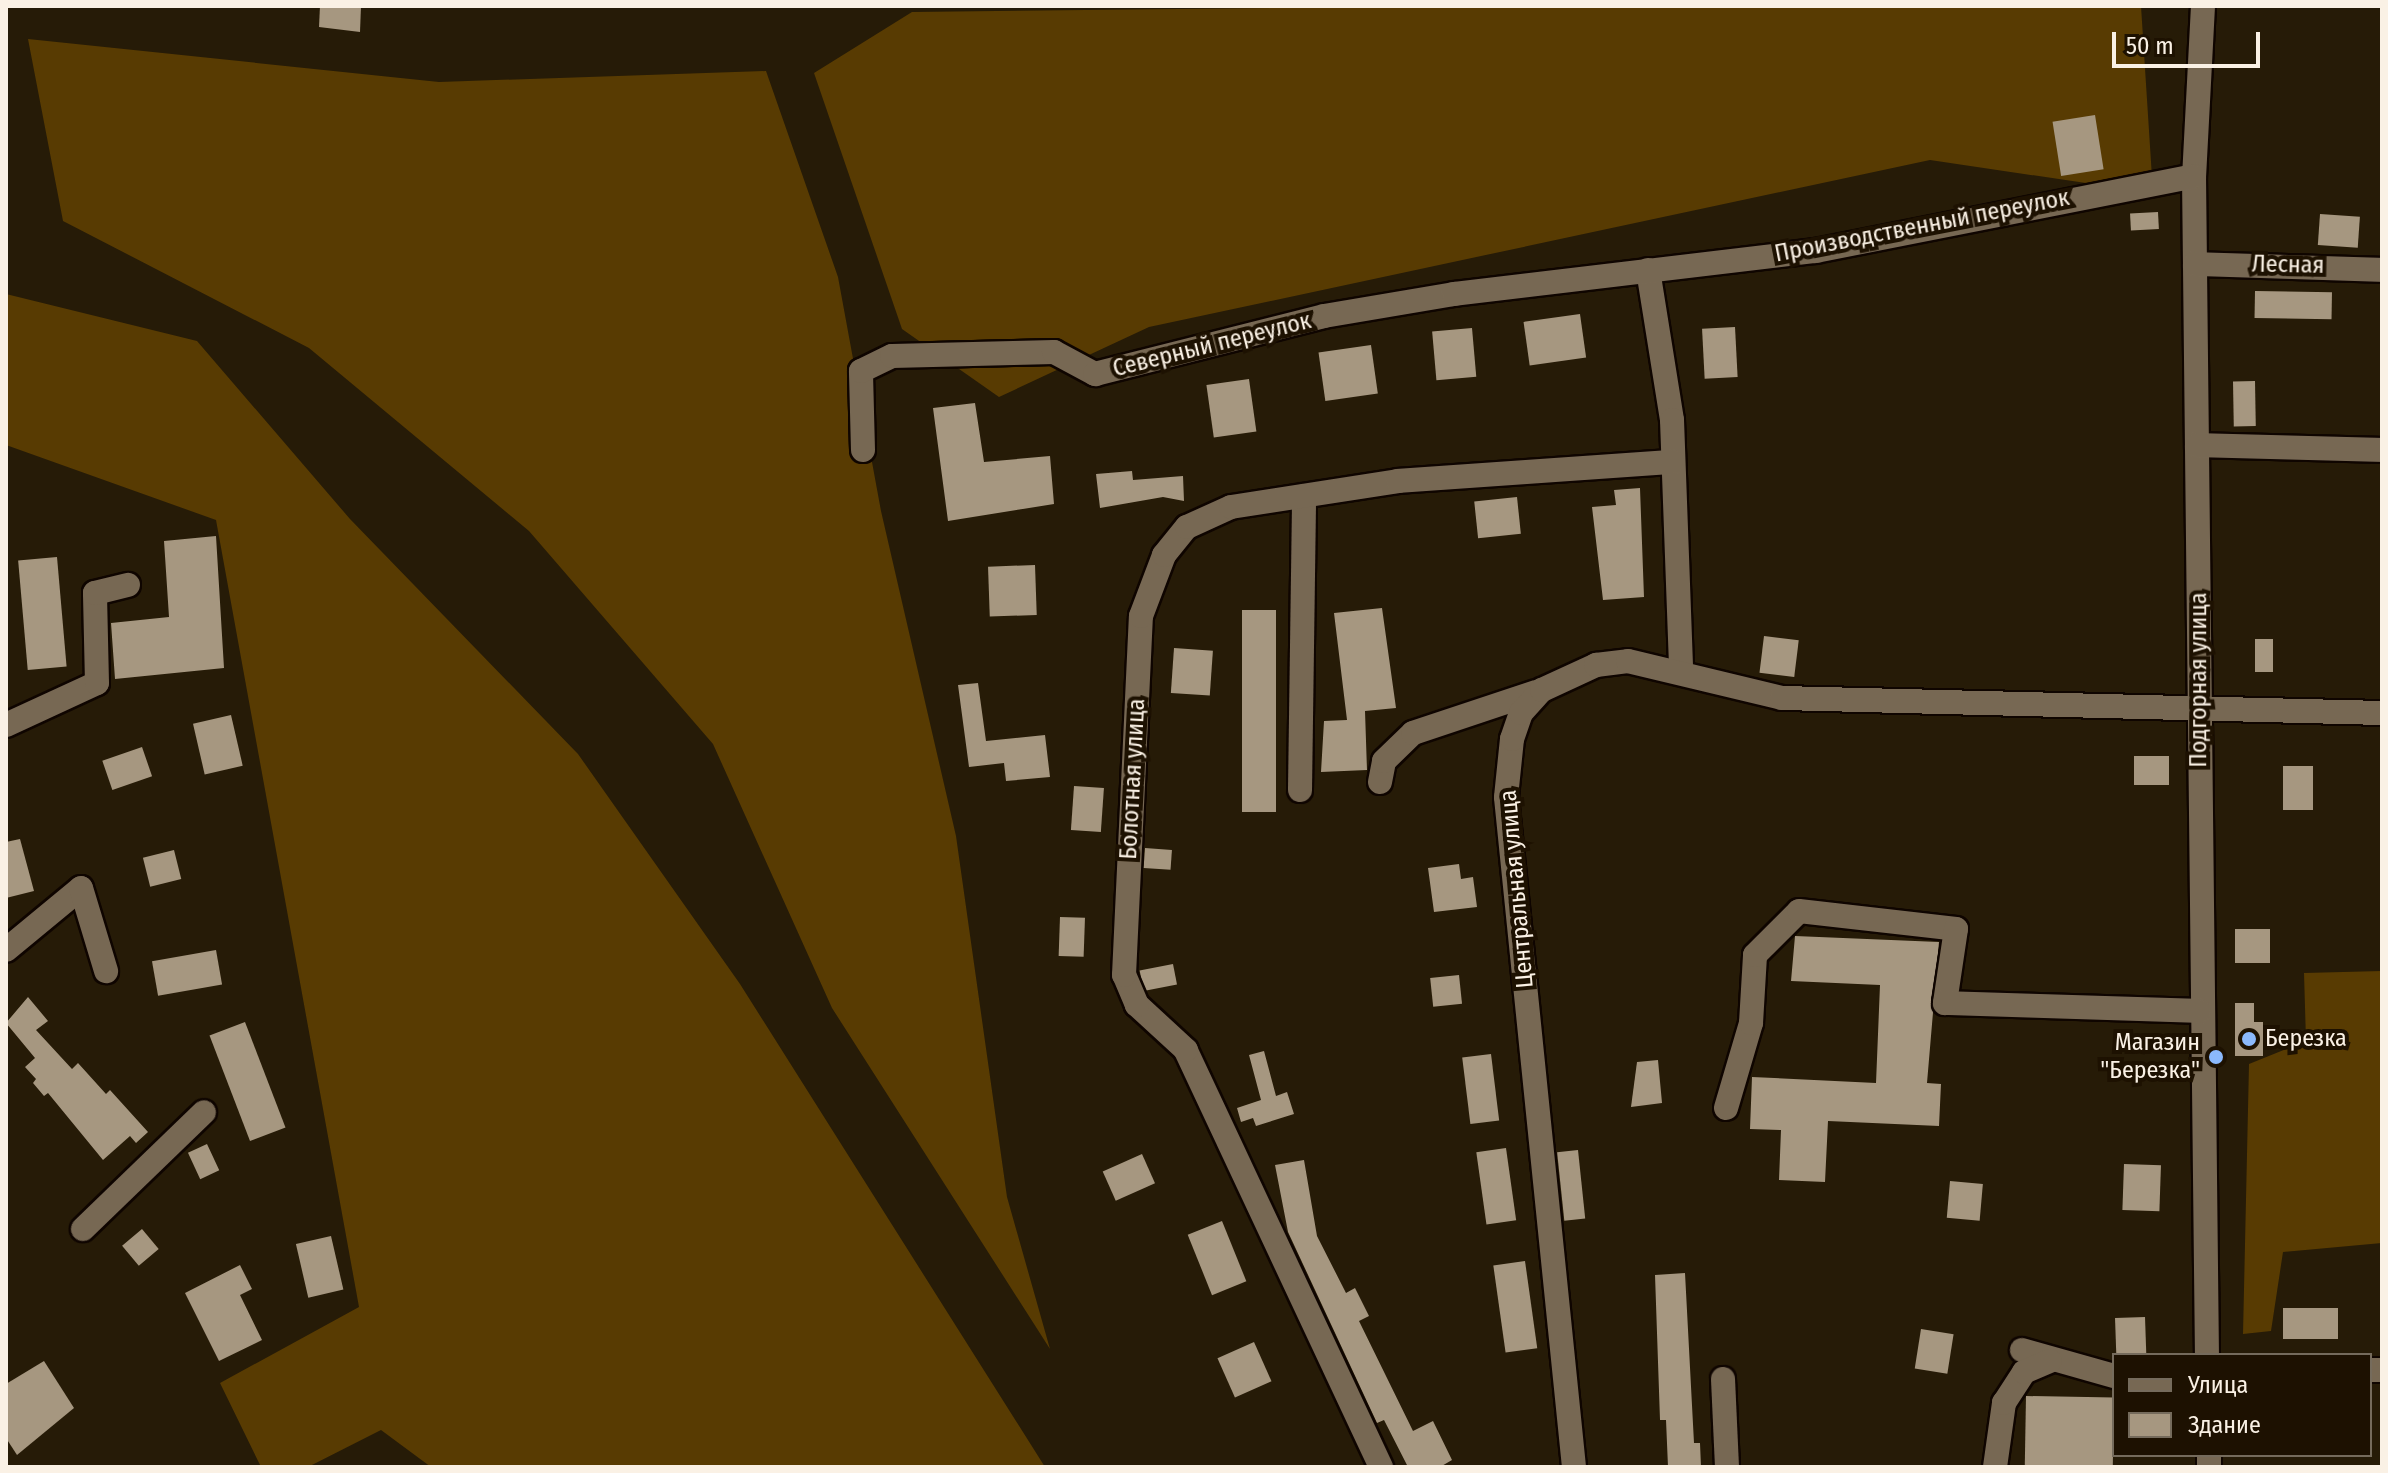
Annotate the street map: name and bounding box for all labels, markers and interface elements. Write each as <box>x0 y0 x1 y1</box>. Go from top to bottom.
scale bar <box>2116 16 2264 66</box>
text: 50 m <box>2126 32 2174 60</box>
street label: Производственный переулок <box>1772 183 2072 269</box>
street label: Лесная <box>2251 250 2325 280</box>
street label: Северный переулок <box>1110 306 1314 384</box>
street label: Подгорная улица <box>2185 592 2213 768</box>
street label: Болотная улица <box>1114 698 1152 860</box>
street label: Центральная улица <box>1494 789 1540 989</box>
place label: Березка <box>2265 1025 2347 1053</box>
place label: Магазин "Березка" <box>2100 1029 2200 1085</box>
marker: Березка <box>2240 1030 2258 1048</box>
marker: Магазин "Березка" <box>2207 1048 2225 1066</box>
legend <box>2112 1353 2372 1457</box>
text: Улица <box>2188 1371 2248 1399</box>
text: Здание <box>2188 1411 2261 1439</box>

